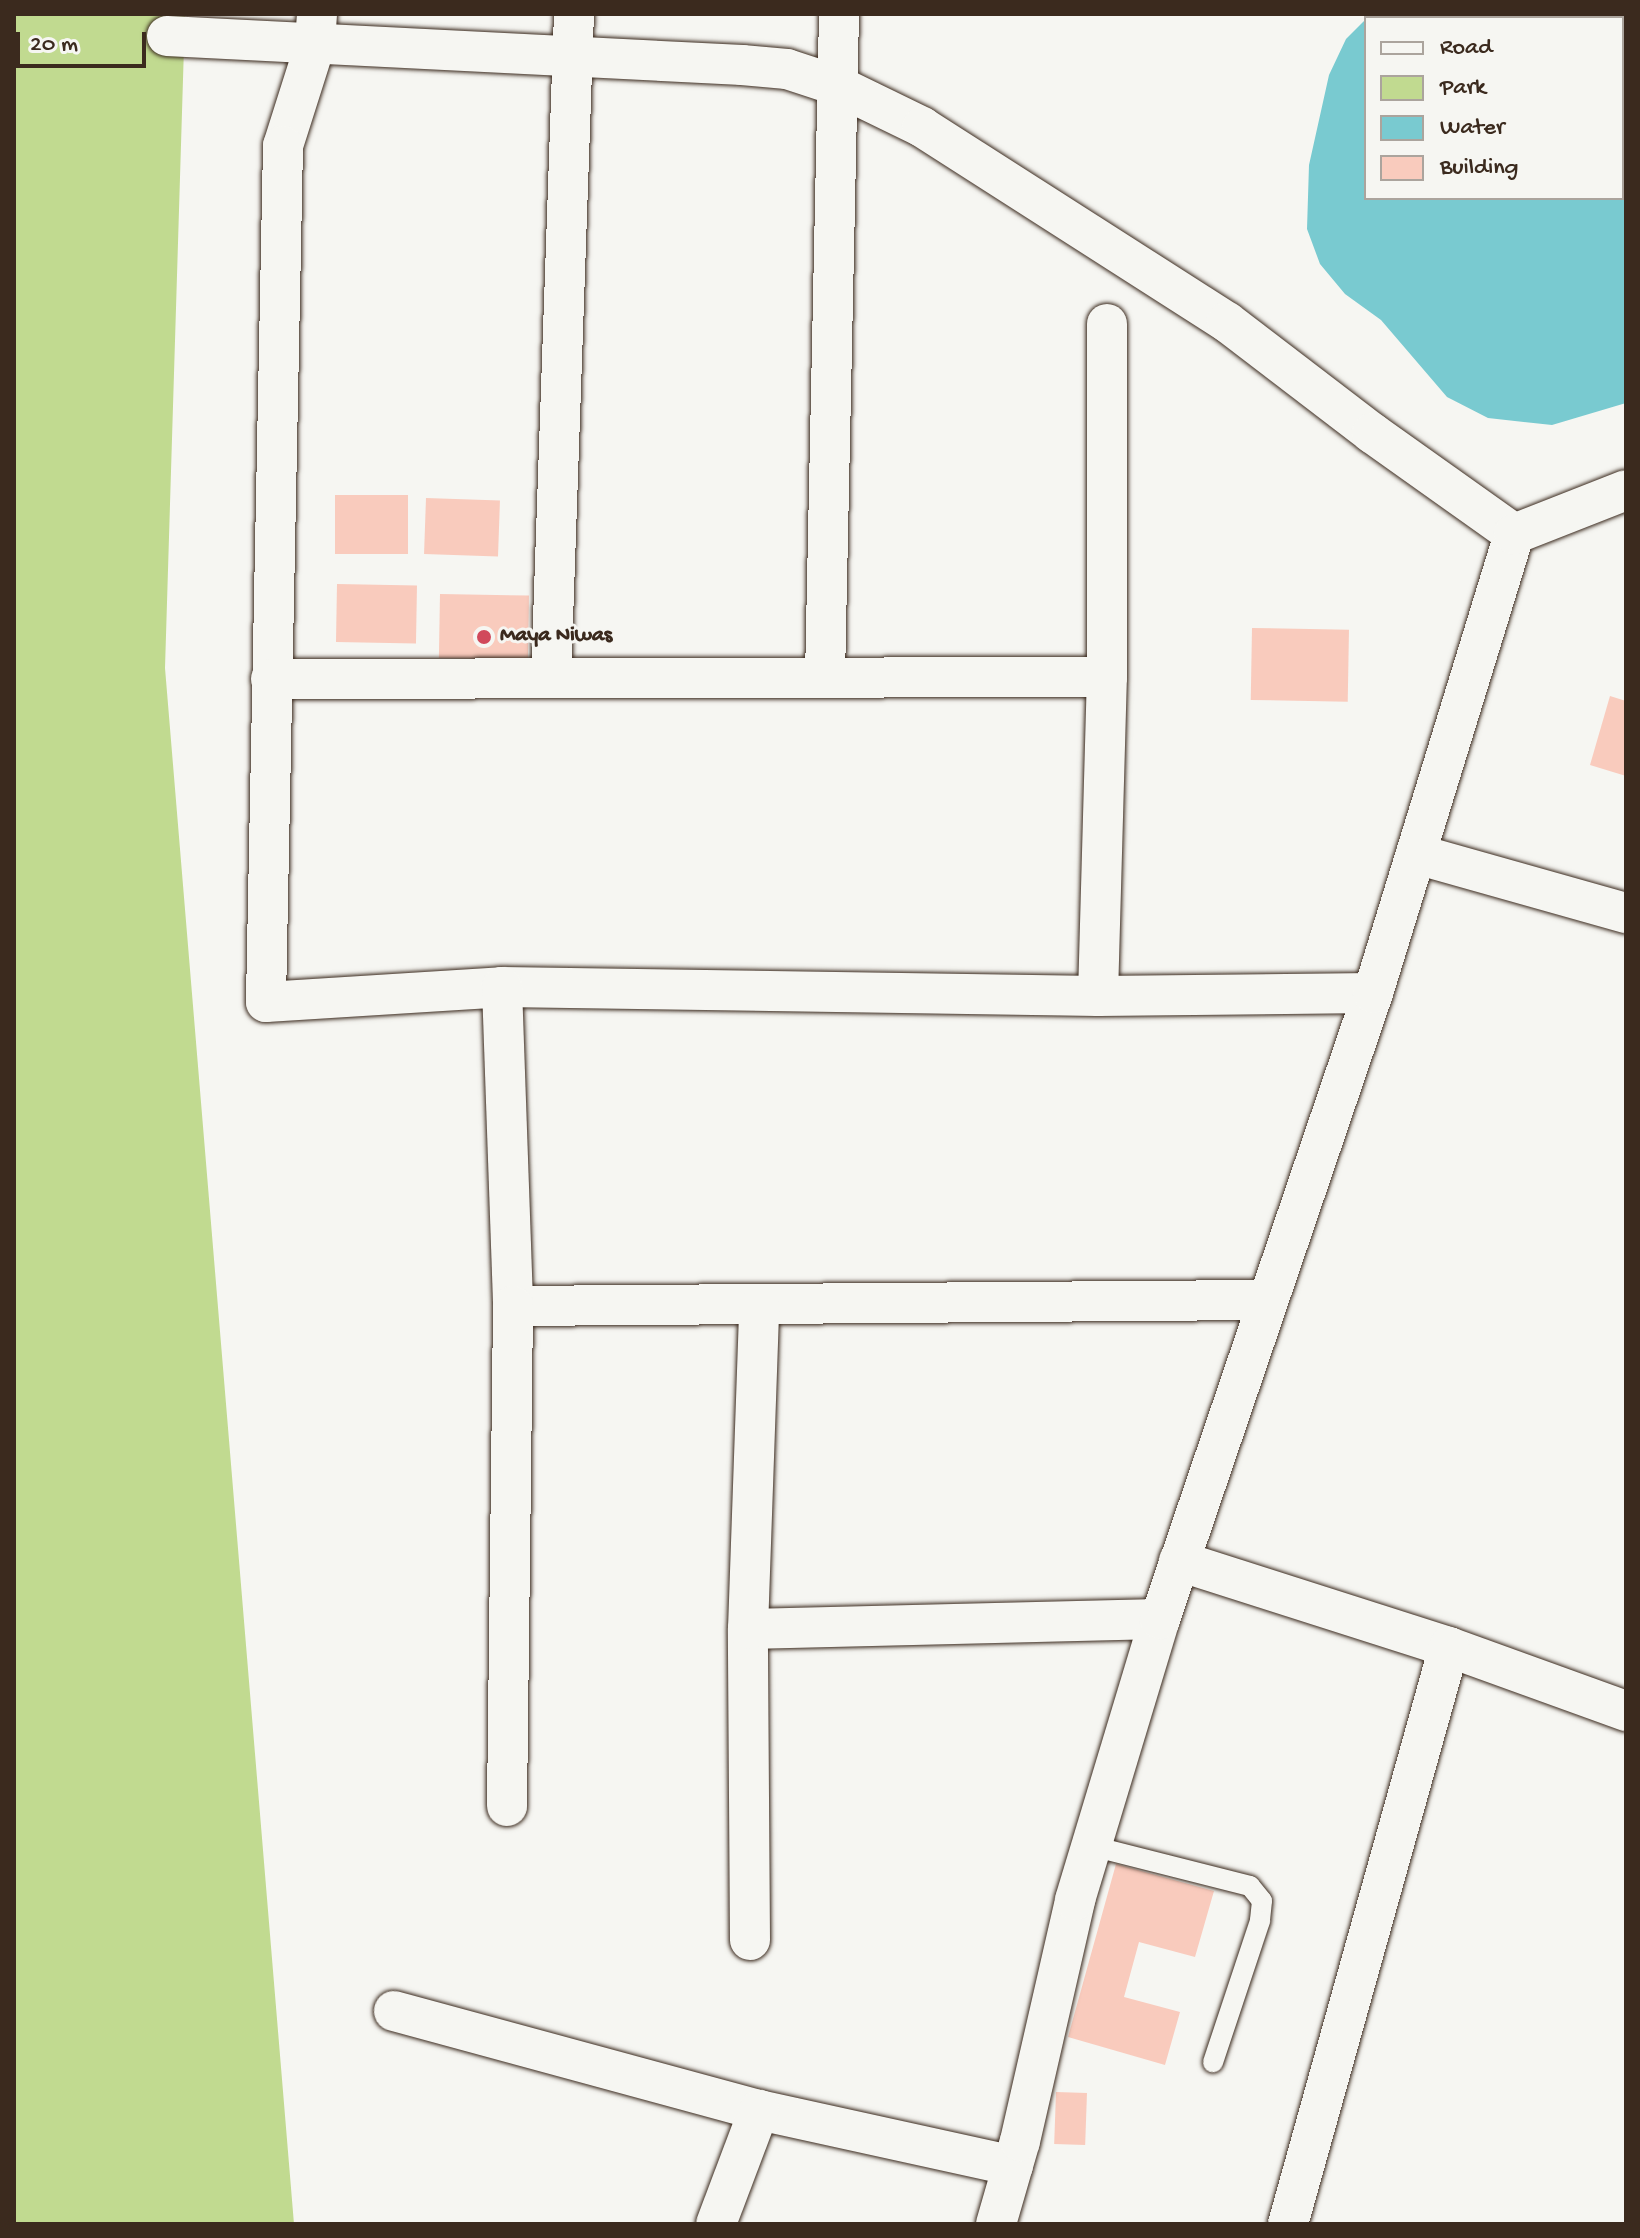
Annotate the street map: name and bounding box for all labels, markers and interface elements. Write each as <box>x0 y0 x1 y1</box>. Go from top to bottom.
scale bar <box>20 16 150 66</box>
legend <box>1364 16 1624 200</box>
text: 20 m <box>30 31 78 60</box>
text: Road <box>1440 34 1492 63</box>
text: Park <box>1440 74 1486 103</box>
text: Water <box>1440 114 1504 143</box>
text: Building <box>1440 154 1518 183</box>
place label: Maya Niwas <box>500 624 612 650</box>
marker: Maya Niwas <box>475 628 493 646</box>

